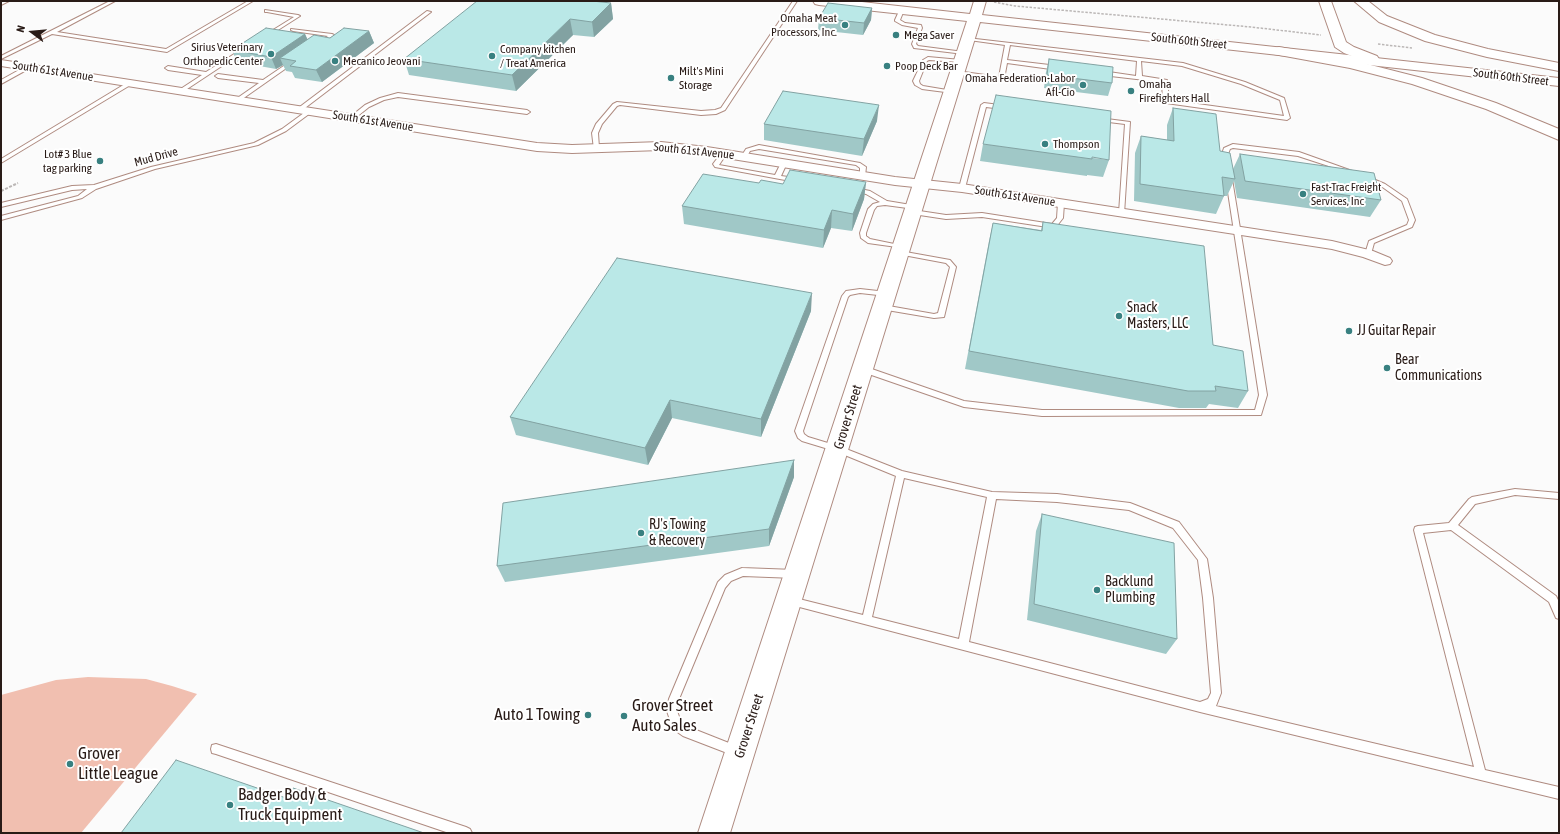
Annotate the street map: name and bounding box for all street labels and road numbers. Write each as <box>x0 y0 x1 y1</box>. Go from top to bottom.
street label: South 60th Street <box>1150 30 1228 52</box>
street label: South 61st Avenue <box>12 58 94 84</box>
street label: South 60th Street <box>1472 65 1550 89</box>
street label: South 61st Avenue <box>332 108 414 134</box>
street label: South 61st Avenue <box>653 140 735 162</box>
street label: Mud Drive <box>133 144 179 170</box>
street label: South 61st Avenue <box>974 183 1056 209</box>
street label: Grover Street <box>830 383 866 451</box>
street label: Grover Street <box>731 692 767 760</box>

